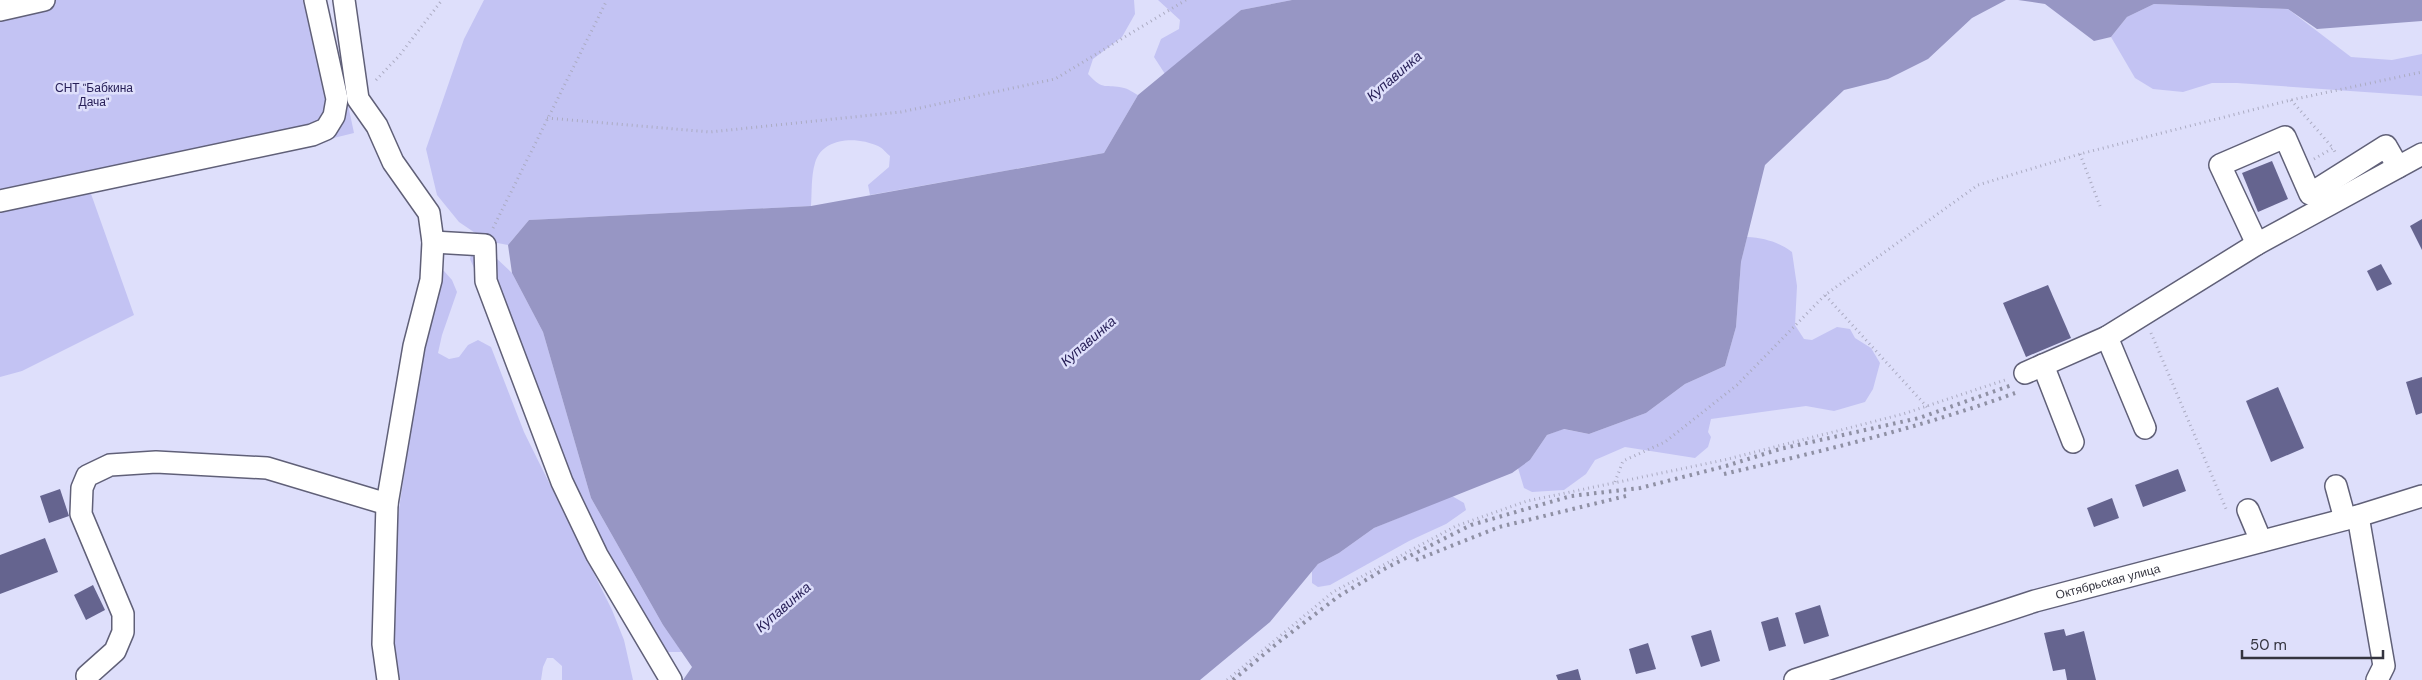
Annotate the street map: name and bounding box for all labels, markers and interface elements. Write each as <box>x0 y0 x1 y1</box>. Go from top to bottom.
water label: Купавинка <box>1363 47 1426 105</box>
park label: СНТ "Бабкина Дача" <box>55 80 133 110</box>
water label: Купавинка <box>1057 312 1120 370</box>
street label: Октябрьская улица <box>2054 560 2162 603</box>
water label: Купавинка <box>752 578 815 636</box>
scale bar <box>2242 628 2383 660</box>
text: 50 m <box>2250 635 2287 655</box>

